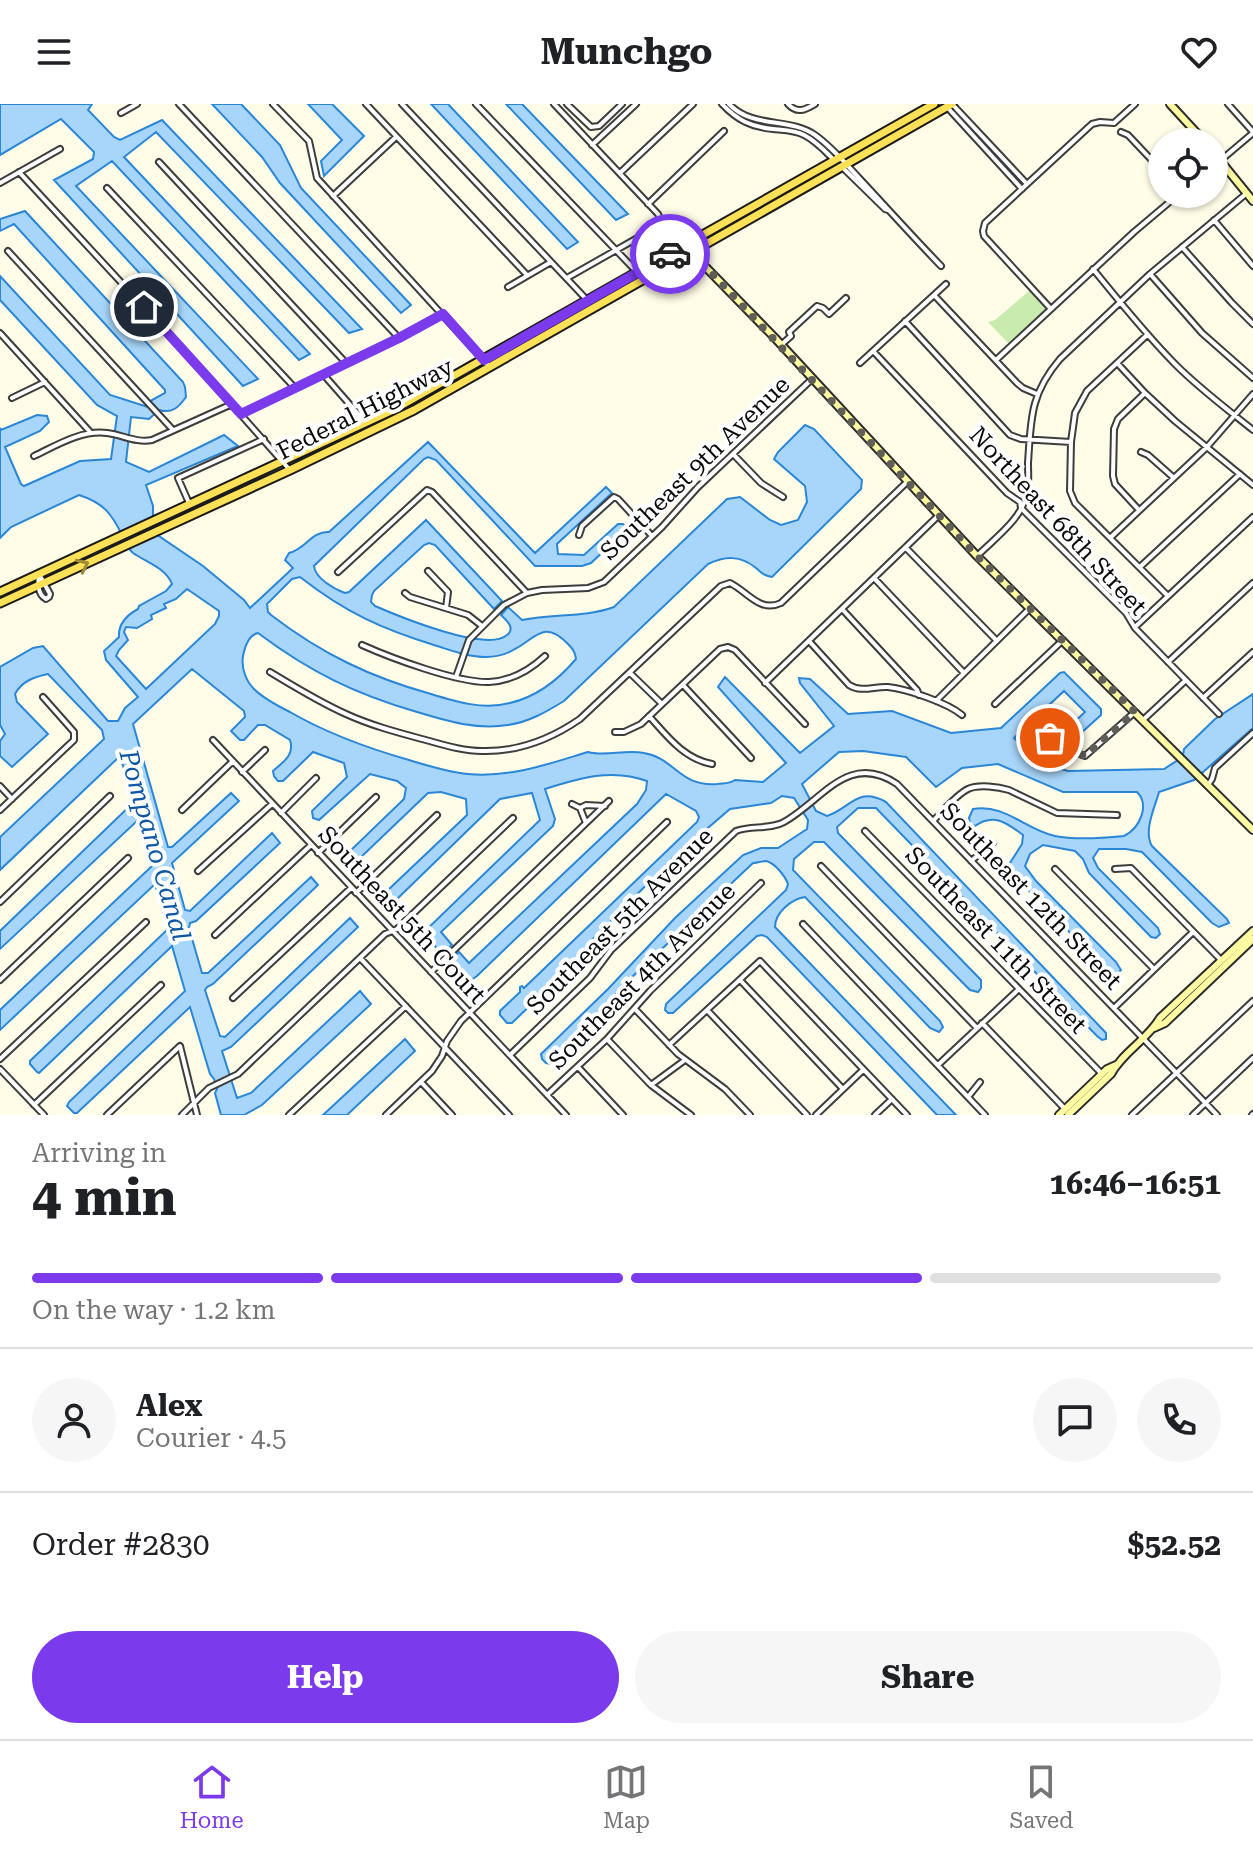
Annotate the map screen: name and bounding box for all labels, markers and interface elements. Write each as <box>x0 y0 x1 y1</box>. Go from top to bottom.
icon: menu <box>32 30 76 74</box>
icon: heart <box>1177 30 1221 74</box>
text: Munchgo <box>541 31 712 73</box>
map controls <box>1148 128 1228 208</box>
button: locate <box>1148 128 1228 208</box>
courier <box>630 214 710 294</box>
icon: car <box>648 232 692 276</box>
pin <box>110 273 178 341</box>
icon: home <box>122 285 166 329</box>
street label: Federal Highway <box>272 352 458 465</box>
street label: Southeast 9th Avenue <box>595 370 795 566</box>
street label: Northeast 68th Street <box>963 421 1153 621</box>
one-way arrow <box>75 559 90 575</box>
pin <box>1016 704 1084 772</box>
icon: bag <box>1028 716 1072 760</box>
water label: Pompano Canal <box>113 745 197 944</box>
street label: Southeast 12th Street <box>935 797 1127 995</box>
street label: Southeast 5th Court <box>313 821 491 1009</box>
street label: Southeast 5th Avenue <box>521 822 719 1020</box>
street label: Southeast 11th Street <box>900 841 1092 1039</box>
street label: Southeast 4th Avenue <box>543 877 741 1075</box>
text: Arriving in <box>32 1138 166 1168</box>
text: 16:46–16:51 <box>1049 1166 1221 1201</box>
text: 4 min <box>32 1167 177 1228</box>
text: On the way · 1.2 km <box>32 1295 276 1325</box>
button: person <box>32 1378 116 1462</box>
button: chat <box>1033 1378 1117 1462</box>
button: phone <box>1137 1378 1221 1462</box>
text: Alex <box>136 1388 203 1423</box>
text: Courier · 4.5 <box>136 1423 286 1453</box>
text: Order #2830 <box>32 1527 210 1562</box>
text: $52.52 <box>1128 1527 1221 1562</box>
button: Help <box>32 1631 619 1723</box>
button: Share <box>635 1631 1221 1723</box>
tab: Home <box>180 1760 243 1833</box>
tab: Map <box>603 1760 650 1833</box>
tab: Saved <box>1009 1760 1073 1833</box>

